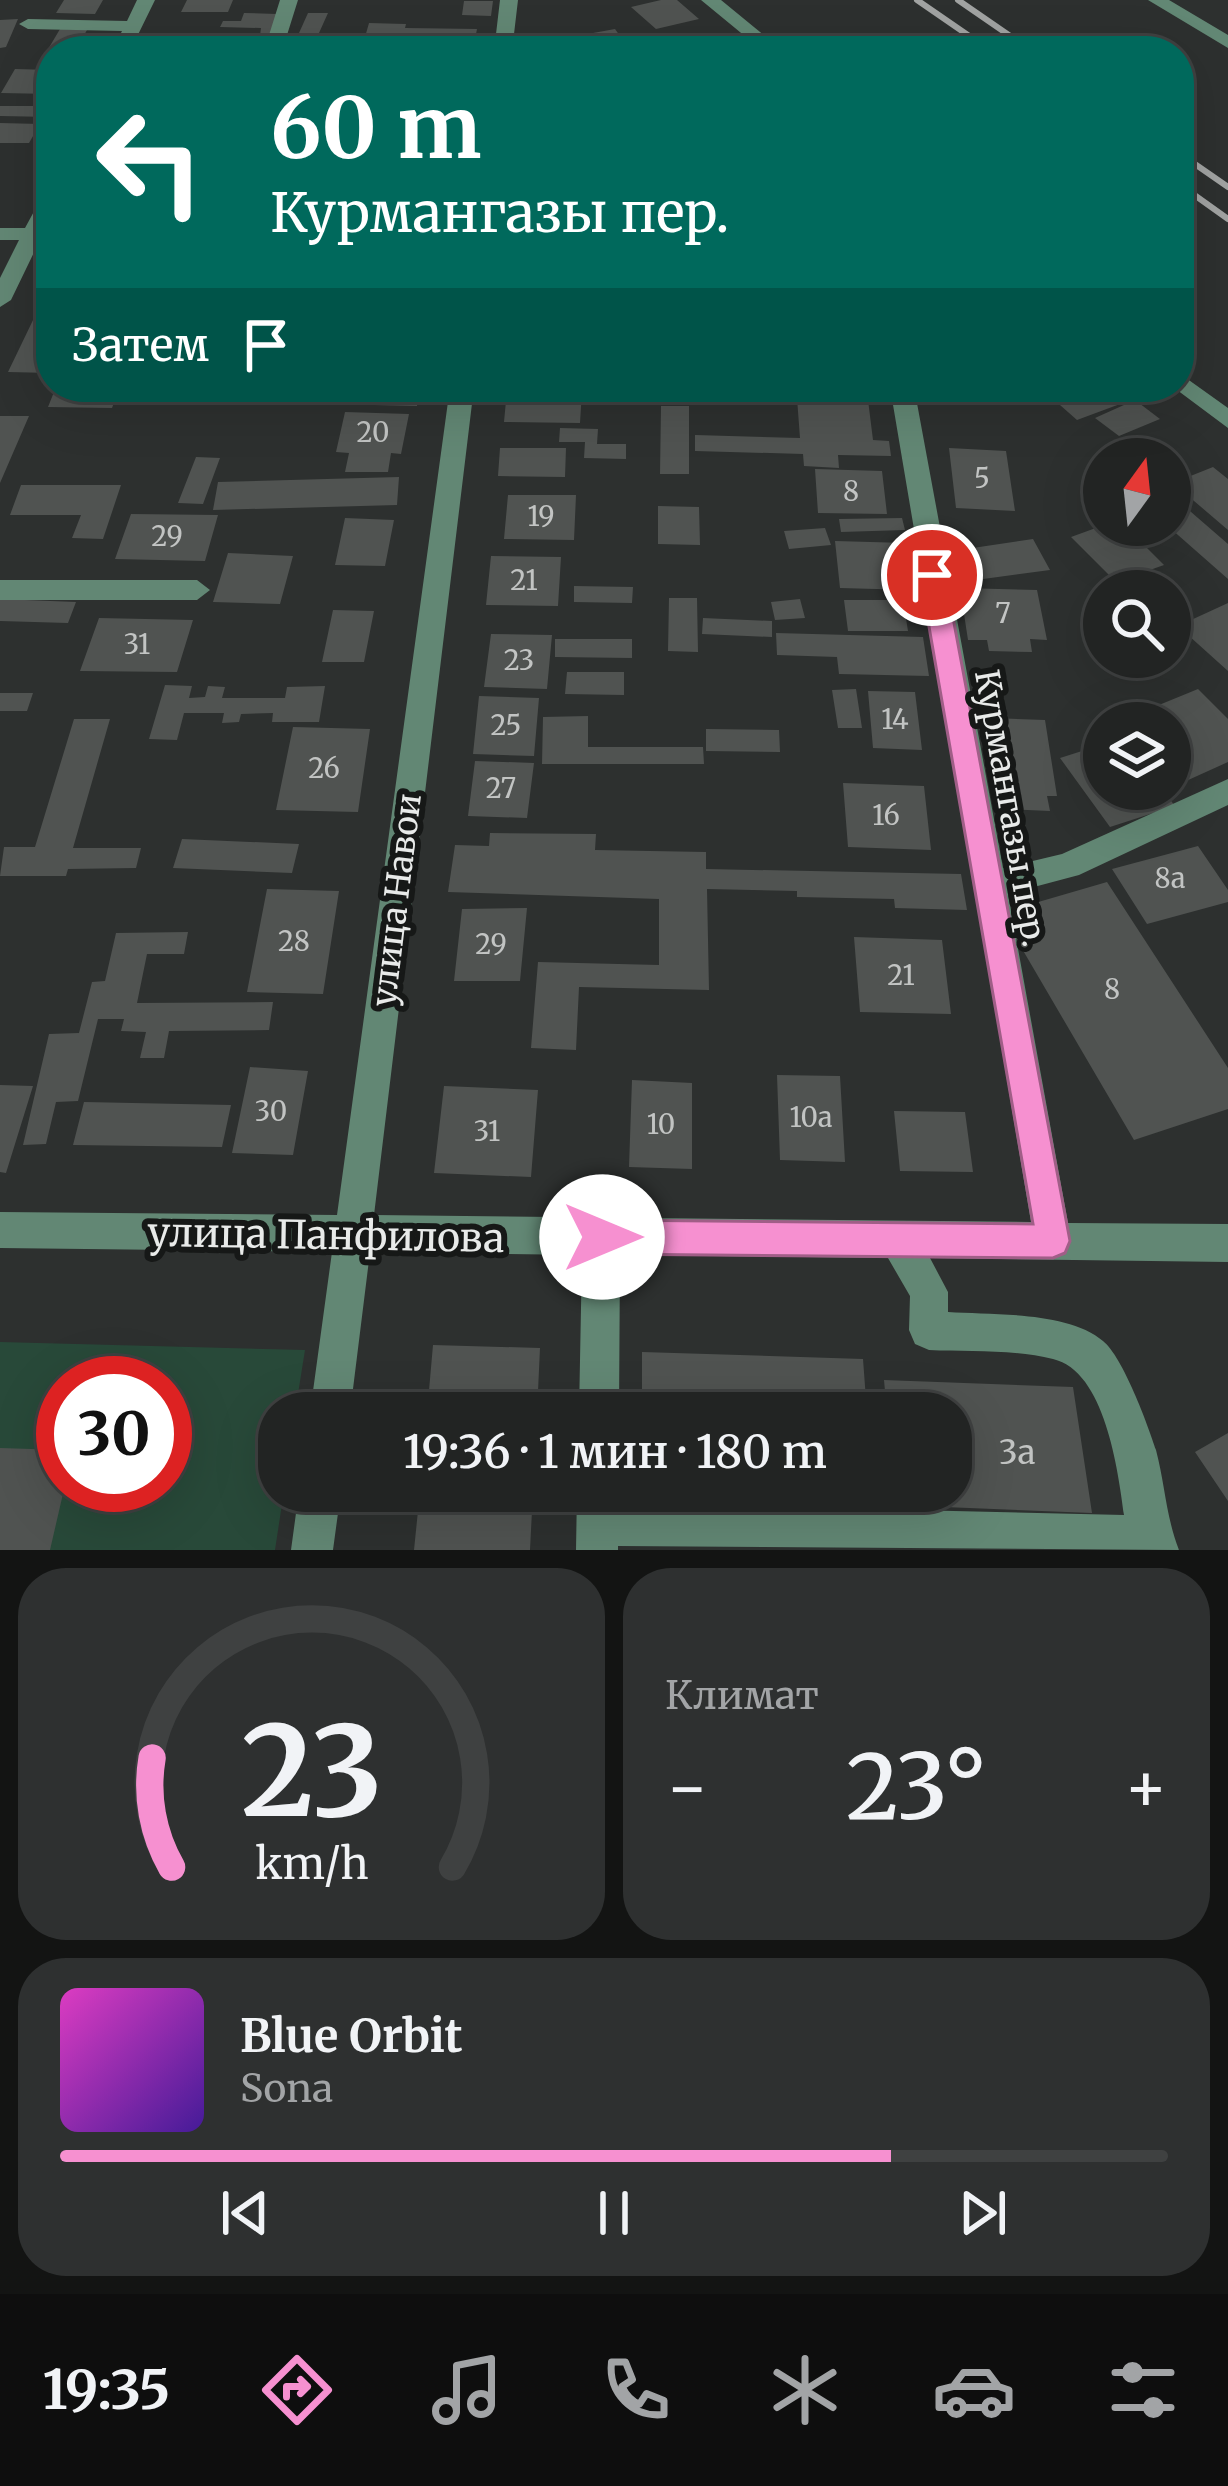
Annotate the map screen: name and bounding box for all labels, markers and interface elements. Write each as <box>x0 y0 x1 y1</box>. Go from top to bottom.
text: 60 m <box>270 75 481 181</box>
icon: left <box>72 84 228 240</box>
text: Курмангазы пер. <box>270 179 729 247</box>
icon: arrive <box>233 312 299 378</box>
text: Затем <box>72 317 209 373</box>
house number: 20 <box>357 415 389 449</box>
north arrow <box>1083 438 1191 546</box>
map controls <box>1083 438 1191 810</box>
house number: 5 <box>974 461 990 495</box>
house number: 8 <box>843 474 859 508</box>
house number: 19 <box>527 499 555 533</box>
house number: 29 <box>151 519 183 553</box>
pin <box>881 524 983 626</box>
icon: arrive <box>899 542 965 608</box>
house number: 21 <box>510 563 538 597</box>
button: search <box>1083 570 1191 678</box>
house number: 7 <box>995 596 1011 630</box>
house number: 31 <box>124 627 150 661</box>
house number: 23 <box>504 643 534 677</box>
street label: Курмангазы пер. <box>966 666 1055 950</box>
house number: 14 <box>881 702 909 736</box>
button: layers <box>1083 702 1191 810</box>
house number: 25 <box>491 708 521 742</box>
house number: 26 <box>308 751 340 785</box>
house number: 27 <box>486 771 516 805</box>
street label: улица Навои <box>363 791 430 1009</box>
house number: 16 <box>872 798 900 832</box>
house number: 8а <box>1155 861 1186 895</box>
house number: 28 <box>278 924 310 958</box>
house number: 29 <box>475 927 507 961</box>
house number: 21 <box>887 958 915 992</box>
house number: 8 <box>1104 972 1120 1006</box>
house number: 30 <box>255 1094 287 1128</box>
house number: 10а <box>790 1100 832 1134</box>
house number: 10 <box>647 1107 675 1141</box>
house number: 31 <box>474 1114 500 1148</box>
position arrow <box>539 1174 665 1300</box>
street label: улица Панфилова <box>147 1208 505 1263</box>
speed limit sign: 30 <box>36 1356 192 1512</box>
text: 19:36 · 1 мин · 180 m <box>403 1424 827 1480</box>
house number: 3а <box>999 1432 1035 1473</box>
text: Климат <box>665 1671 819 1720</box>
text: 23 <box>241 1693 382 1850</box>
text: 23° <box>846 1730 987 1844</box>
text: − <box>665 1746 709 1829</box>
text: + <box>1124 1746 1168 1829</box>
text: km/h <box>255 1837 368 1891</box>
text: Blue Orbit <box>240 2008 463 2064</box>
text: Sona <box>240 2064 333 2113</box>
icon: previous <box>212 2180 278 2246</box>
icon: pause <box>581 2180 647 2246</box>
icon: next <box>950 2180 1016 2246</box>
icon: directions <box>255 2348 339 2432</box>
icon: music <box>425 2348 509 2432</box>
icon: phone <box>594 2348 678 2432</box>
icon: climate <box>763 2348 847 2432</box>
icon: car <box>932 2348 1016 2432</box>
icon: filters <box>1101 2348 1185 2432</box>
text: 19:35 <box>43 2356 170 2424</box>

